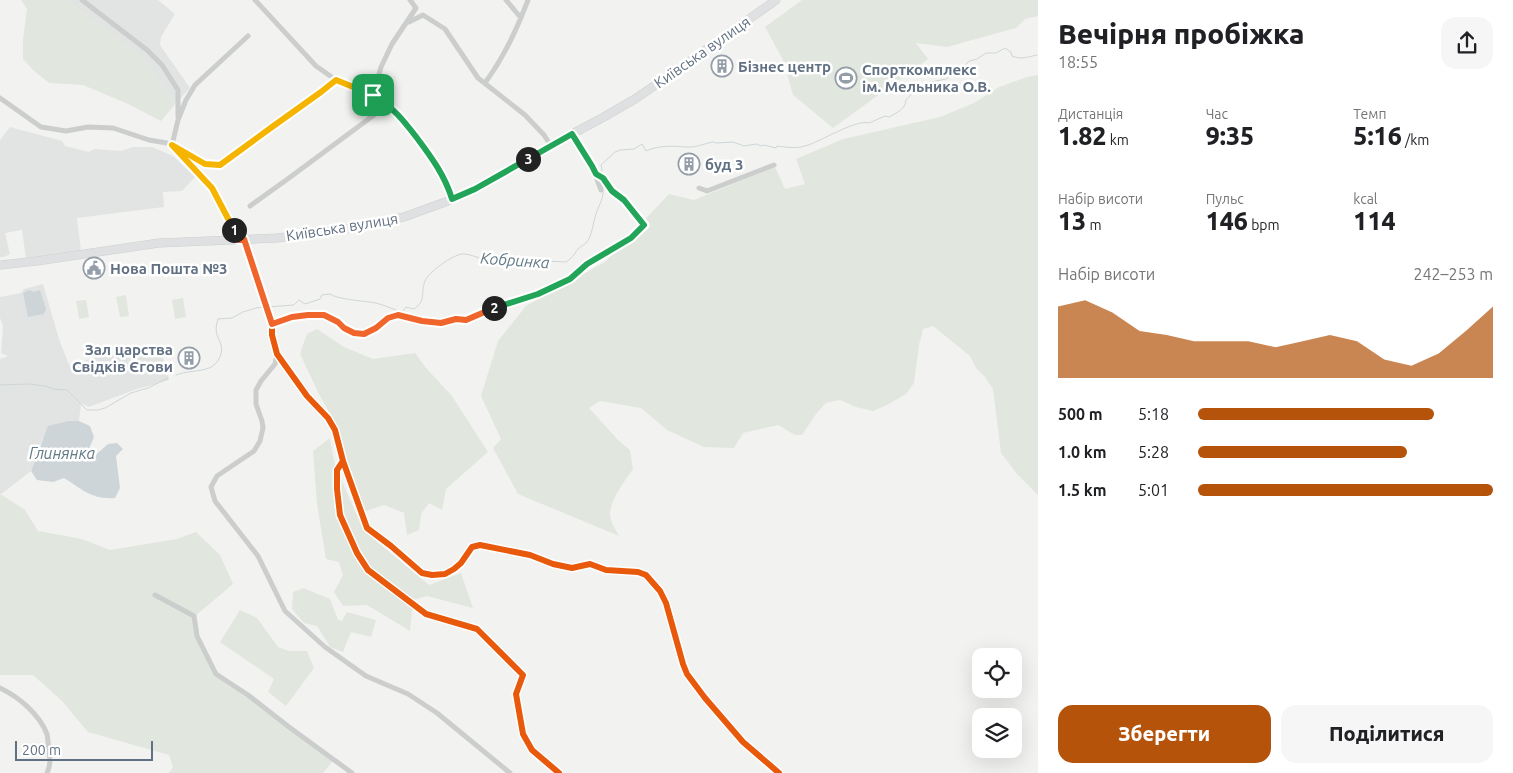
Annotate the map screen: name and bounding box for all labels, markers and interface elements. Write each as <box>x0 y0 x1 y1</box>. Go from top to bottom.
street label: Київська вулиця <box>651 13 753 91</box>
button: share <box>1441 17 1493 69</box>
text: Вечірня пробіжка <box>1058 18 1305 49</box>
text: 18:55 <box>1058 53 1098 71</box>
building icon: Бізнес центр <box>710 54 734 78</box>
place label: Бізнес центр <box>738 58 831 75</box>
place label: Спорткомплекс ім. Мельника О.В. <box>862 61 991 95</box>
sports icon: Спорткомплекс ім. Мельника О.В. <box>834 66 858 90</box>
pin <box>352 74 394 116</box>
icon: arrive <box>359 81 387 109</box>
text: Дистанція <box>1058 106 1123 122</box>
text: Час <box>1206 106 1228 122</box>
text: Темп <box>1353 106 1386 122</box>
text: 1.82 <box>1058 122 1106 150</box>
text: 9:35 <box>1206 122 1254 150</box>
text: 5:16 <box>1353 122 1402 150</box>
text: km <box>1106 132 1129 148</box>
text: /km <box>1402 132 1429 148</box>
pin: 3 <box>516 146 540 172</box>
text: 3 <box>525 151 532 167</box>
building icon: буд 3 <box>677 152 701 176</box>
place label: буд 3 <box>705 156 743 173</box>
text: Набір висоти <box>1058 191 1143 207</box>
text: Пульс <box>1206 191 1244 207</box>
text: kcal <box>1353 191 1378 207</box>
text: 13 <box>1058 207 1086 235</box>
text: 146 <box>1206 207 1248 235</box>
text: 114 <box>1353 207 1396 235</box>
street label: Київська вулиця <box>285 210 399 244</box>
text: m <box>1086 217 1102 233</box>
text: bpm <box>1248 217 1280 233</box>
pin: 1 <box>222 218 246 242</box>
text: 1 <box>231 222 238 238</box>
water label: Кобринка <box>480 249 551 271</box>
public building icon: Нова Пошта №3 <box>82 256 106 280</box>
place label: Нова Пошта №3 <box>110 260 227 277</box>
text: Набір висоти <box>1058 265 1155 283</box>
text: 242–253 m <box>1413 265 1493 283</box>
pin: 2 <box>482 296 506 320</box>
text: 2 <box>491 300 498 316</box>
place label: Зал царства Свідків Єгови <box>72 341 173 375</box>
building icon: Зал царства Свідків Єгови <box>177 346 201 370</box>
text: 500 m <box>1058 405 1103 423</box>
text: 5:18 <box>1138 405 1169 423</box>
text: 1.0 km <box>1058 443 1107 461</box>
text: 5:28 <box>1138 443 1169 461</box>
water label: Глинянка <box>29 444 95 462</box>
text: 1.5 km <box>1058 481 1107 499</box>
text: 5:01 <box>1138 481 1169 499</box>
map controls <box>972 648 1022 758</box>
button: locate <box>972 648 1022 698</box>
button: Зберегти <box>1058 705 1271 763</box>
button: Поділитися <box>1281 705 1493 763</box>
button: layers <box>972 708 1022 758</box>
scale bar <box>15 738 152 761</box>
text: 200 m <box>22 742 61 758</box>

